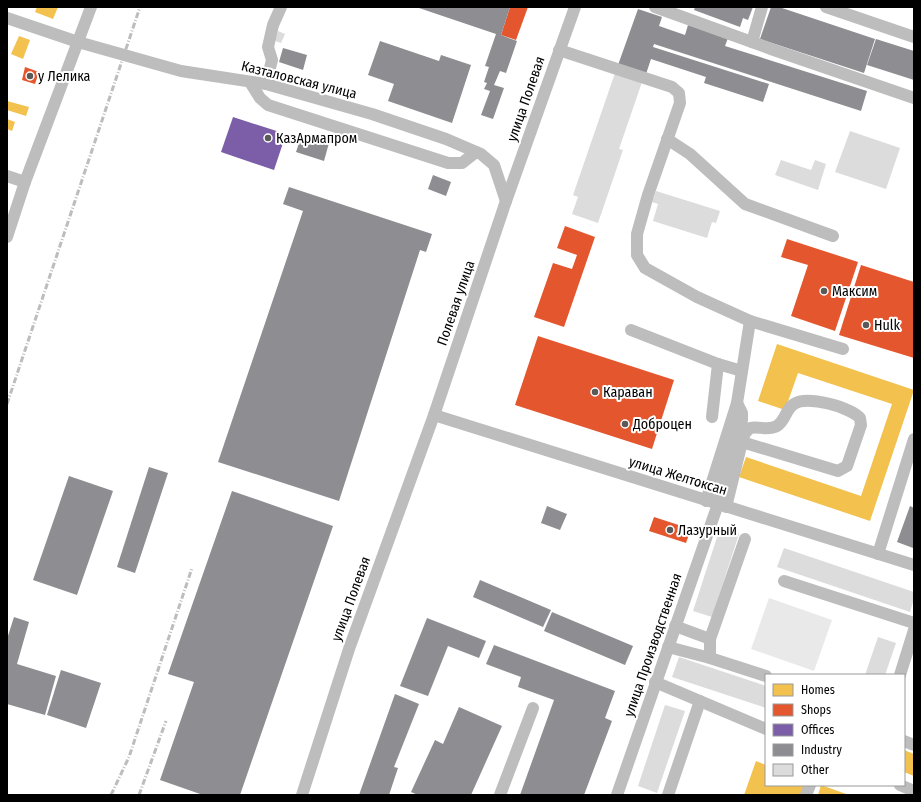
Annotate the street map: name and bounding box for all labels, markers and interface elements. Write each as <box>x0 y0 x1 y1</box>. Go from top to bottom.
street label: улица Полевая <box>504 54 548 144</box>
street label: Казталовская улица <box>240 57 359 103</box>
place label: у Лелика <box>38 68 91 85</box>
marker: у Лелика <box>25 71 35 81</box>
place label: КазАрмапром <box>276 130 357 147</box>
marker: КазАрмапром <box>263 133 273 143</box>
street label: Полевая улица <box>434 258 479 348</box>
place label: Максим <box>832 283 877 300</box>
marker: Максим <box>819 286 829 296</box>
place label: Hulk <box>874 317 901 334</box>
marker: Hulk <box>861 320 871 330</box>
place label: Караван <box>603 384 653 401</box>
marker: Караван <box>590 387 600 397</box>
place label: Доброцен <box>632 416 692 433</box>
marker: Доброцен <box>620 419 630 429</box>
street label: улица Желтоксан <box>627 453 729 499</box>
place label: Лазурный <box>678 522 737 539</box>
marker: Лазурный <box>665 525 675 535</box>
street label: улица Полевая <box>328 554 374 644</box>
street label: улица Производственная <box>620 571 686 719</box>
legend <box>765 674 905 786</box>
text: Homes <box>801 683 835 697</box>
text: Shops <box>801 703 831 717</box>
text: Offices <box>801 723 834 737</box>
text: Industry <box>801 743 842 757</box>
text: Other <box>801 763 830 777</box>

